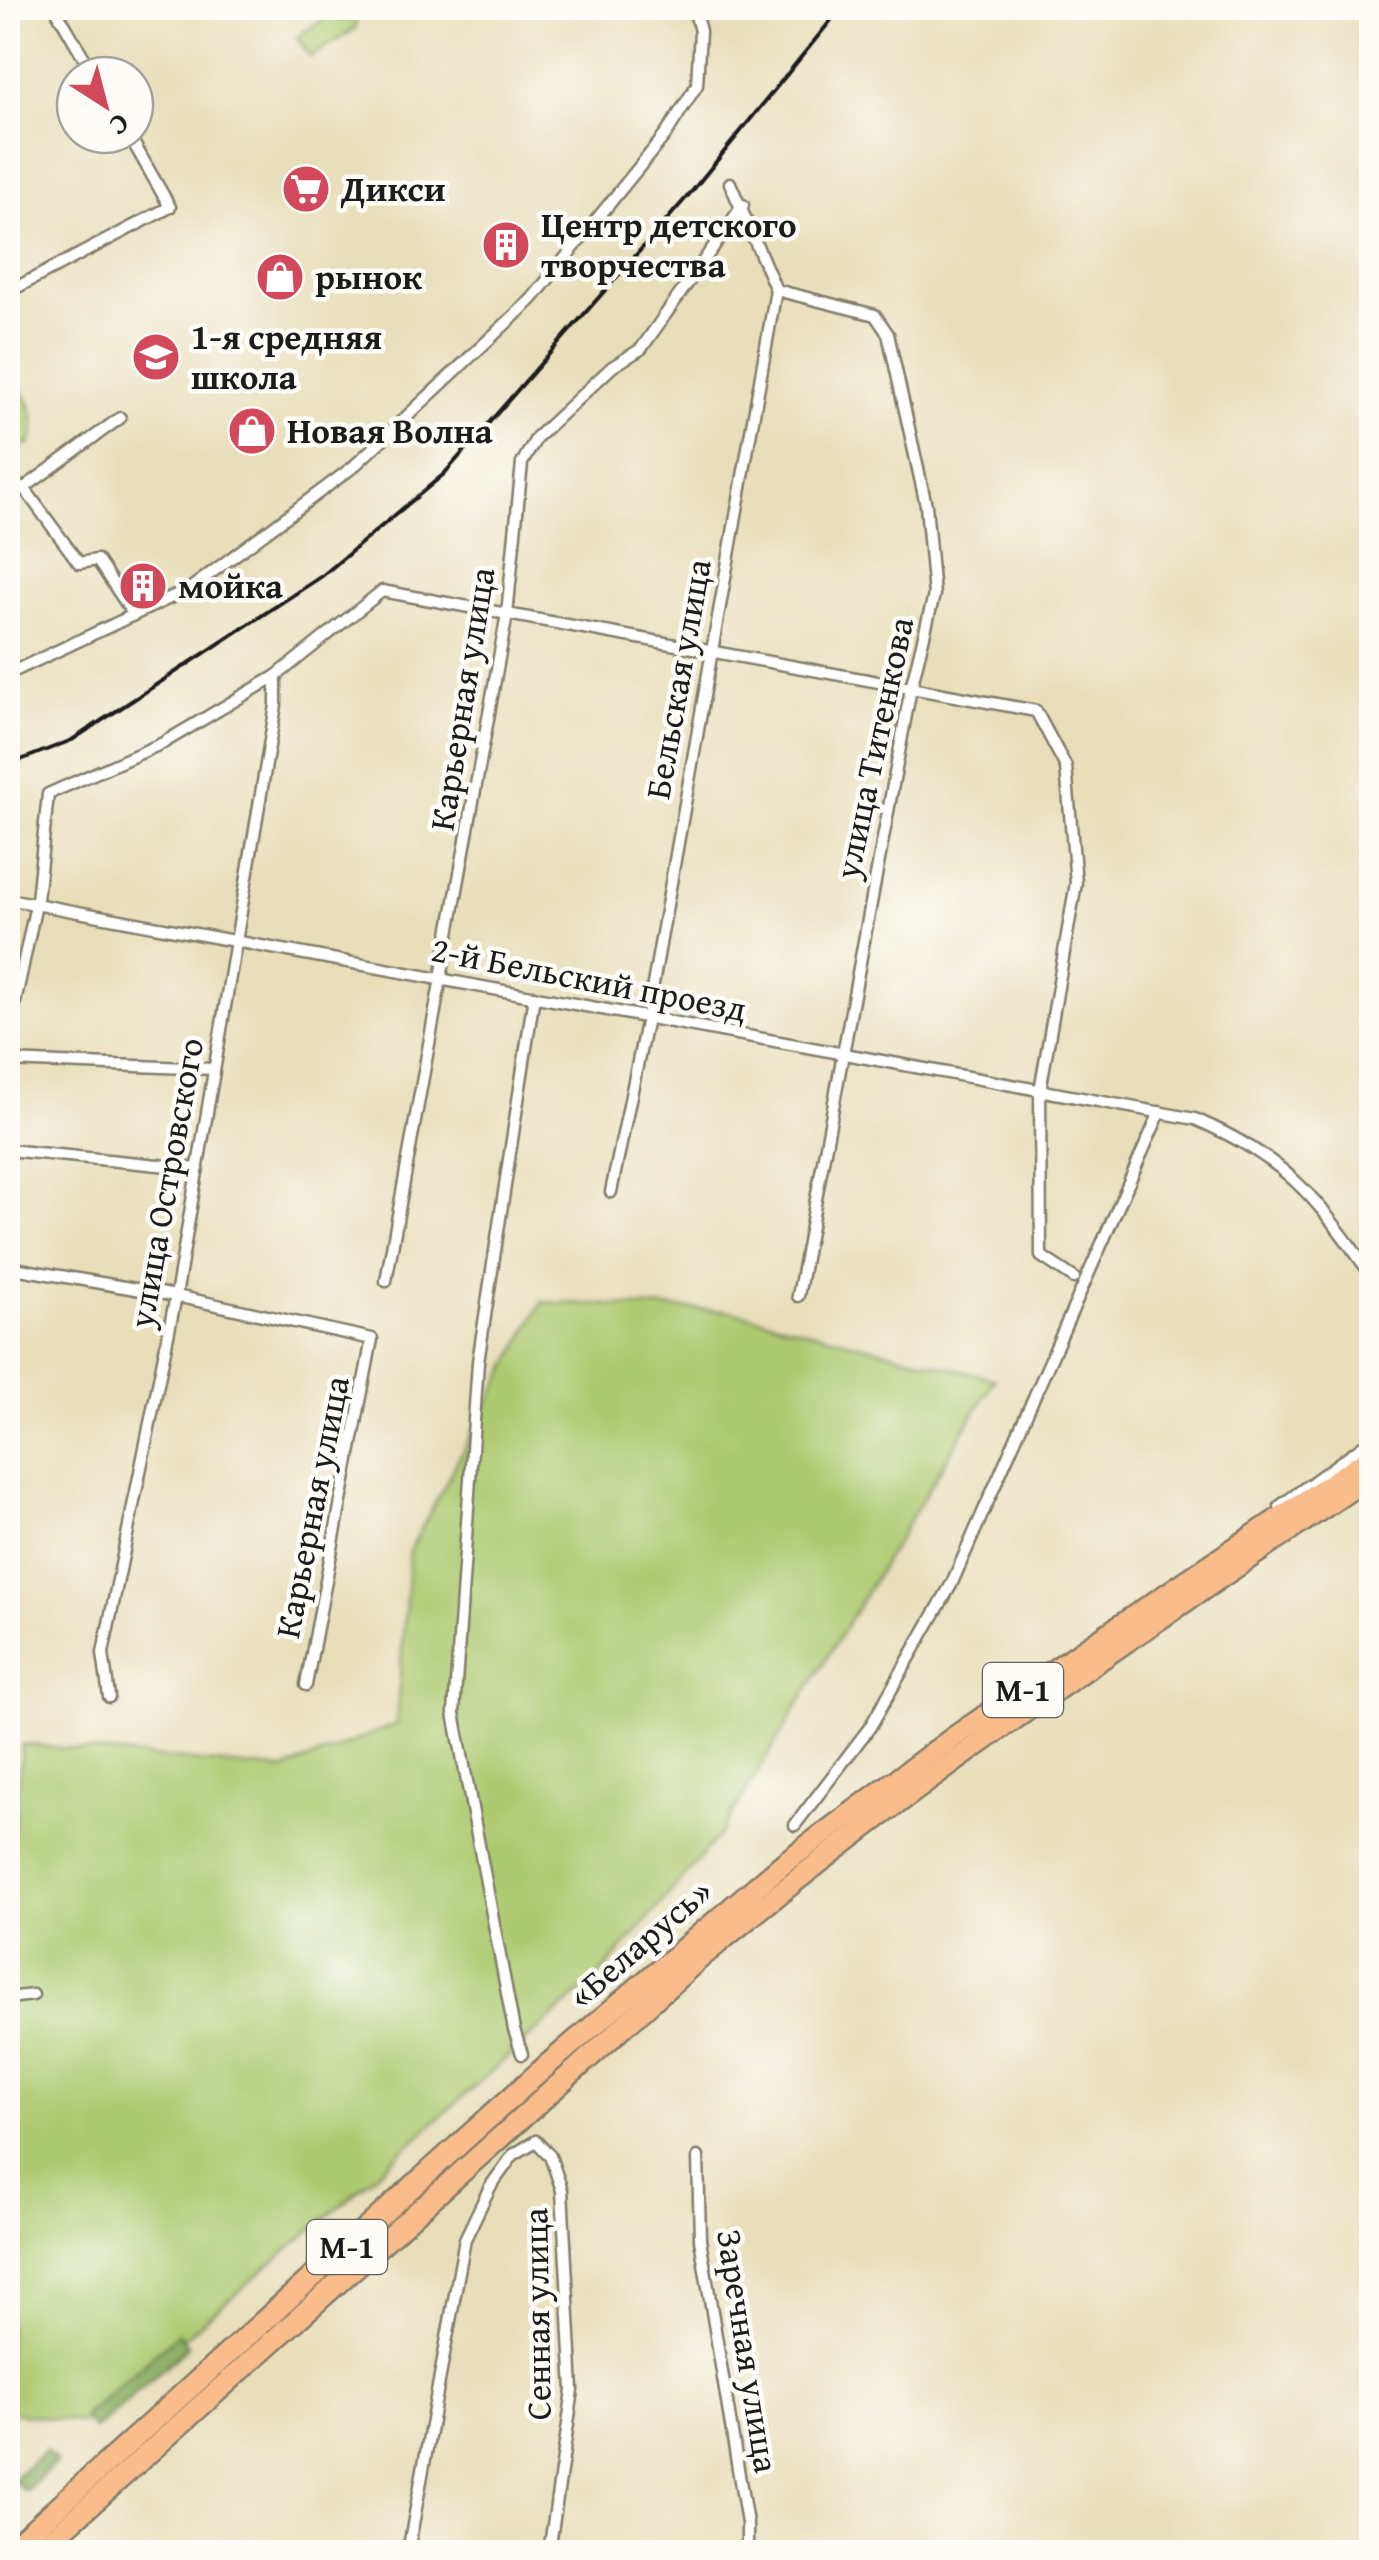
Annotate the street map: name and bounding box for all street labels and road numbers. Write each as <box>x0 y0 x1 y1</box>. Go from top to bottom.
street label: Бельская улица <box>631 555 724 803</box>
street label: Карьерная улица <box>416 563 508 834</box>
street label: улица Титенкова <box>821 612 926 884</box>
street label: 2-й Бельский проезд <box>427 923 751 1034</box>
street label: улица Островского <box>115 1034 216 1333</box>
street label: Карьерная улица <box>261 1371 362 1642</box>
road number: М-1 <box>983 1663 1063 1717</box>
street label: «Беларусь» <box>557 1866 723 2019</box>
street label: Сенная улица <box>509 2207 564 2421</box>
road number: М-1 <box>307 2220 387 2274</box>
street label: Заречная улица <box>704 2226 793 2477</box>

